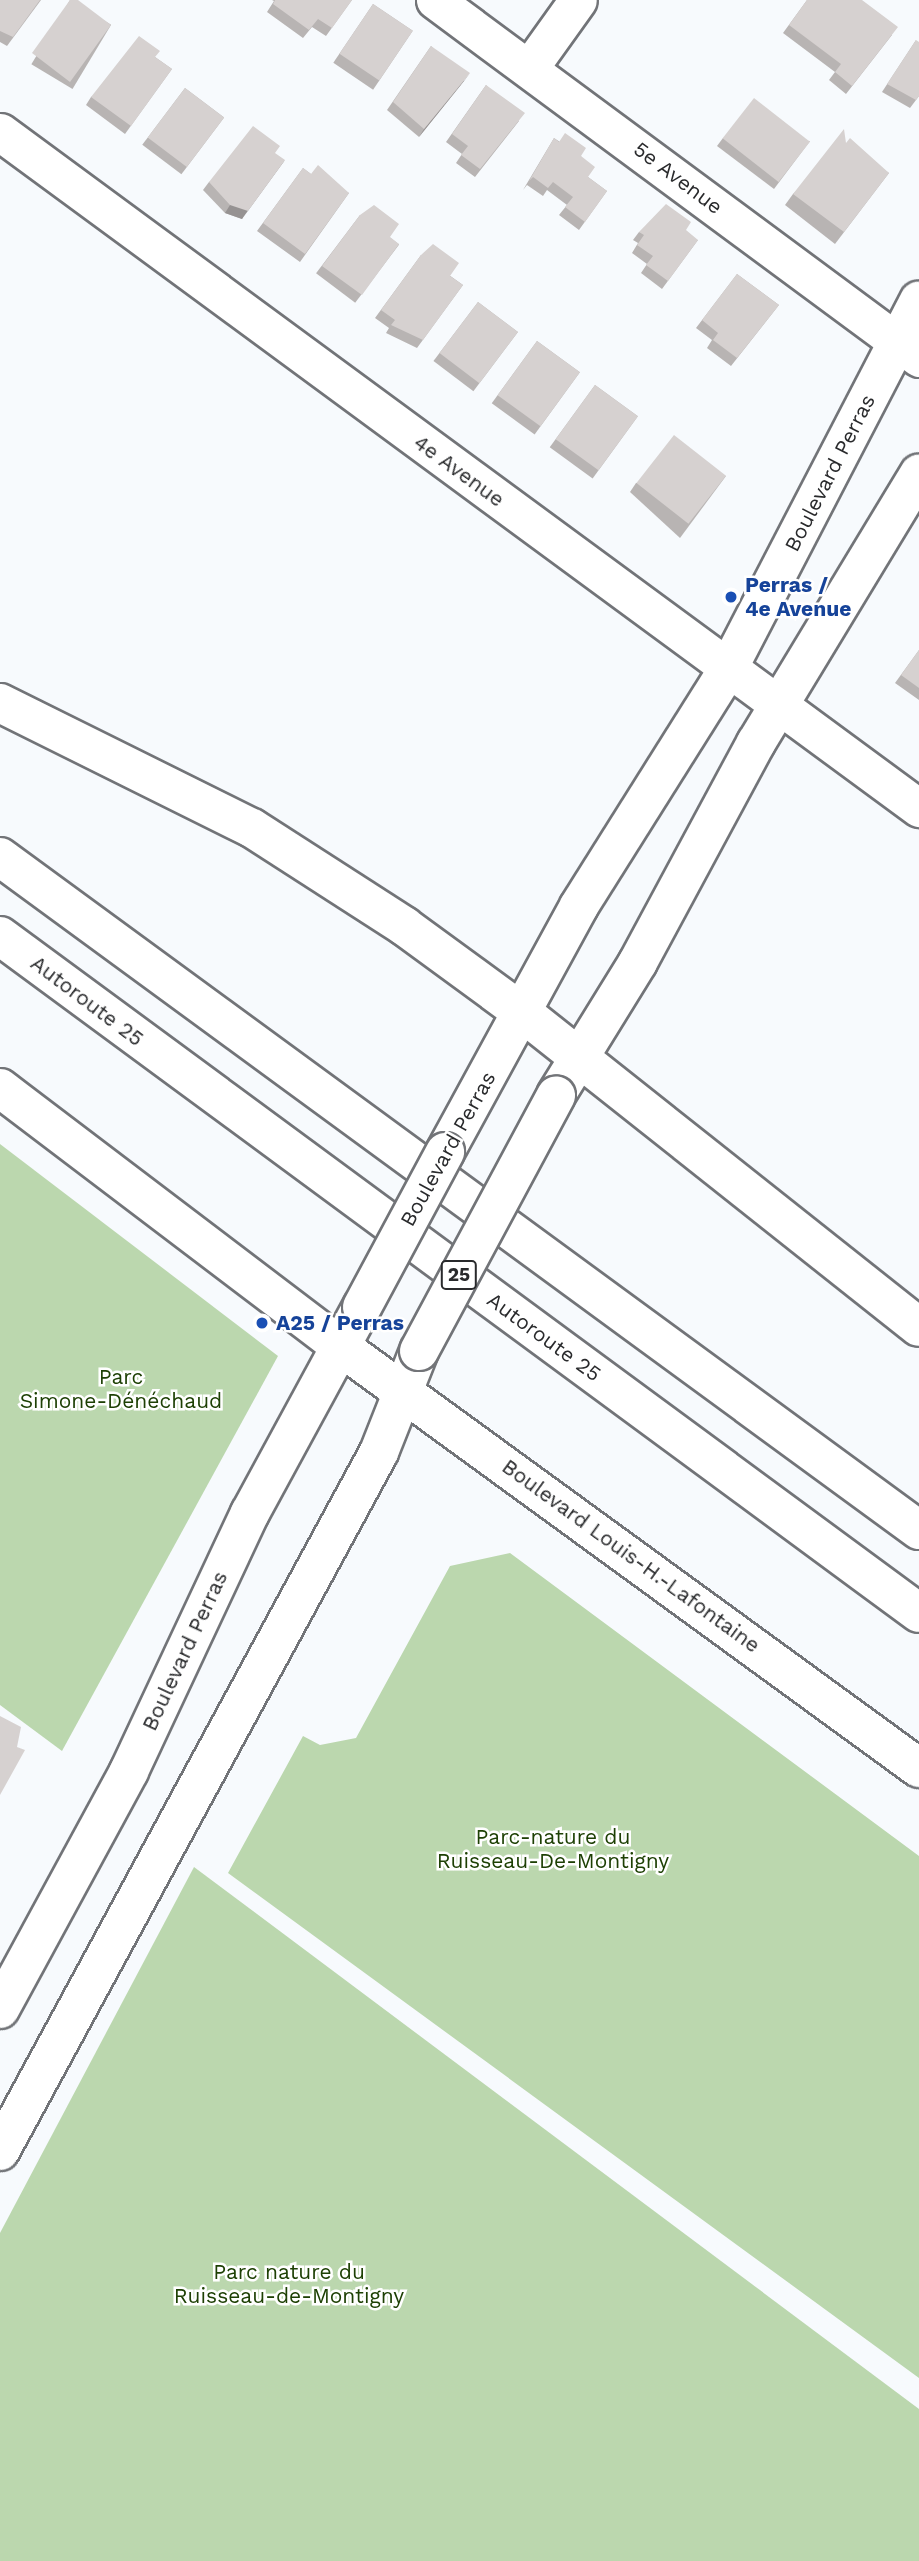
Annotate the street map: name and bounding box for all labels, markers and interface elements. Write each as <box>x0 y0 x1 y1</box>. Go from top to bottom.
street label: 5e Avenue <box>628 136 728 220</box>
street label: Boulevard Perras <box>779 390 881 556</box>
street label: 4e Avenue <box>409 430 509 512</box>
place label: Perras / 4e Avenue <box>745 572 852 622</box>
marker: Perras / 4e Avenue <box>723 589 739 605</box>
street label: Autoroute 25 <box>26 951 148 1051</box>
street label: Boulevard Perras <box>395 1067 501 1231</box>
road number: 25 <box>440 1260 478 1290</box>
street label: Autoroute 25 <box>482 1287 606 1387</box>
place label: A25 / Perras <box>276 1310 404 1336</box>
marker: A25 / Perras <box>254 1315 270 1331</box>
park label: Parc Simone-Dénéchaud <box>20 1364 222 1414</box>
street label: Boulevard Louis-H.-Lafontaine <box>497 1454 765 1658</box>
street label: Boulevard Perras <box>137 1567 233 1735</box>
park label: Parc-nature du Ruisseau-De-Montigny <box>437 1824 669 1874</box>
park label: Parc nature du Ruisseau-de-Montigny <box>174 2259 404 2309</box>

